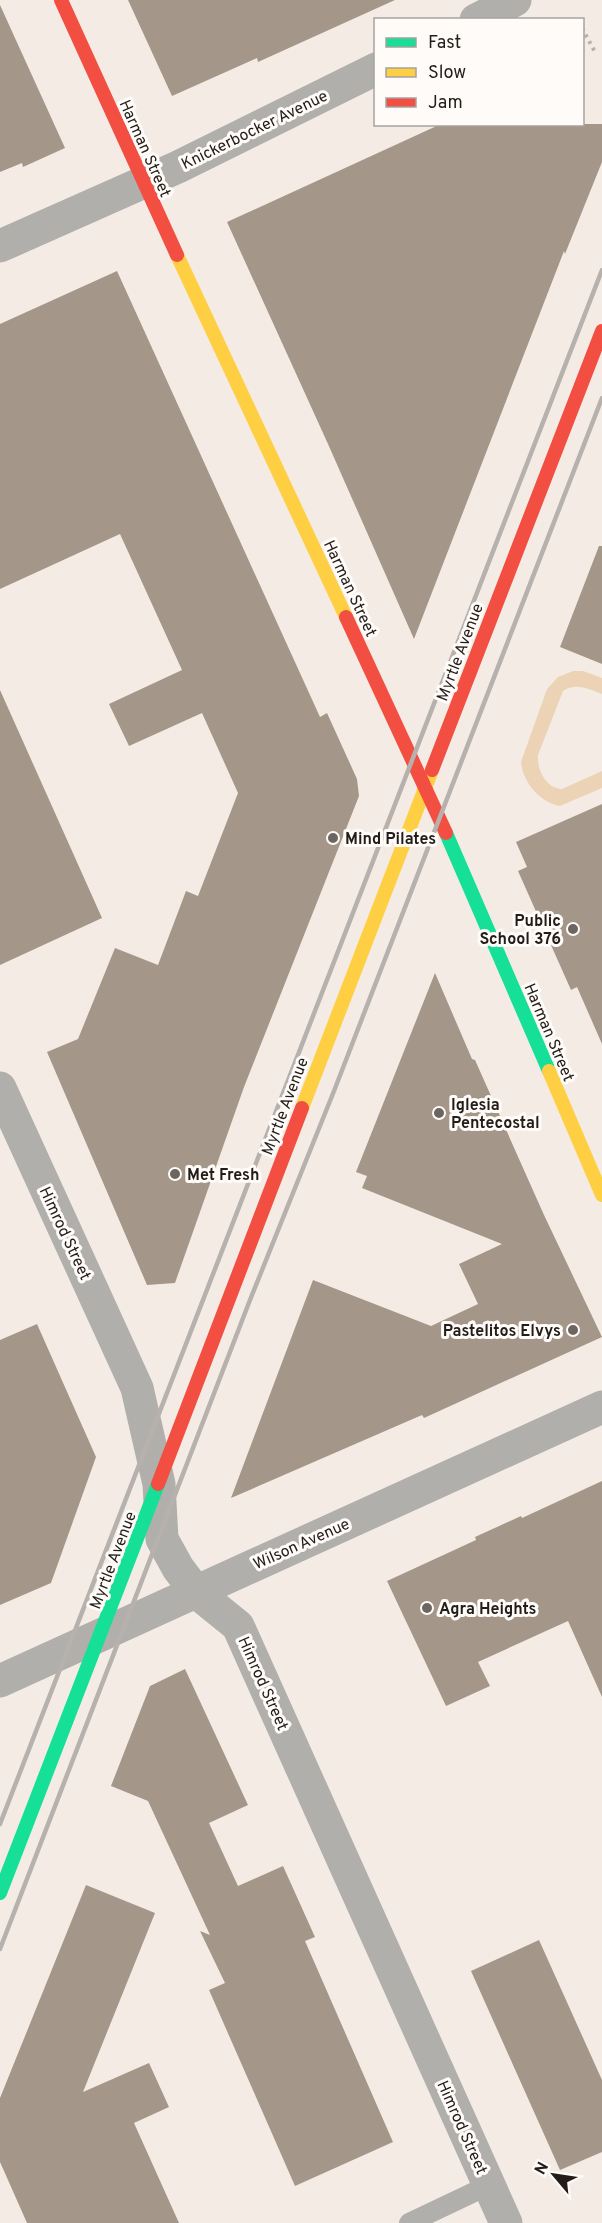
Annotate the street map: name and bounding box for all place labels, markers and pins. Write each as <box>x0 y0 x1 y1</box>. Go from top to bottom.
place label: Mind Pilates <box>345 830 436 850</box>
marker: Mind Pilates <box>326 831 340 845</box>
place label: Public School 376 <box>479 912 561 950</box>
marker: Public School 376 <box>566 922 580 936</box>
place label: Iglesia Pentecostal <box>451 1096 540 1134</box>
marker: Iglesia Pentecostal <box>432 1106 446 1120</box>
place label: Met Fresh <box>187 1166 259 1186</box>
marker: Met Fresh <box>168 1167 182 1181</box>
place label: Pastelitos Elvys <box>443 1322 561 1342</box>
marker: Pastelitos Elvys <box>566 1323 580 1337</box>
place label: Agra Heights <box>439 1600 537 1620</box>
marker: Agra Heights <box>420 1601 434 1615</box>

